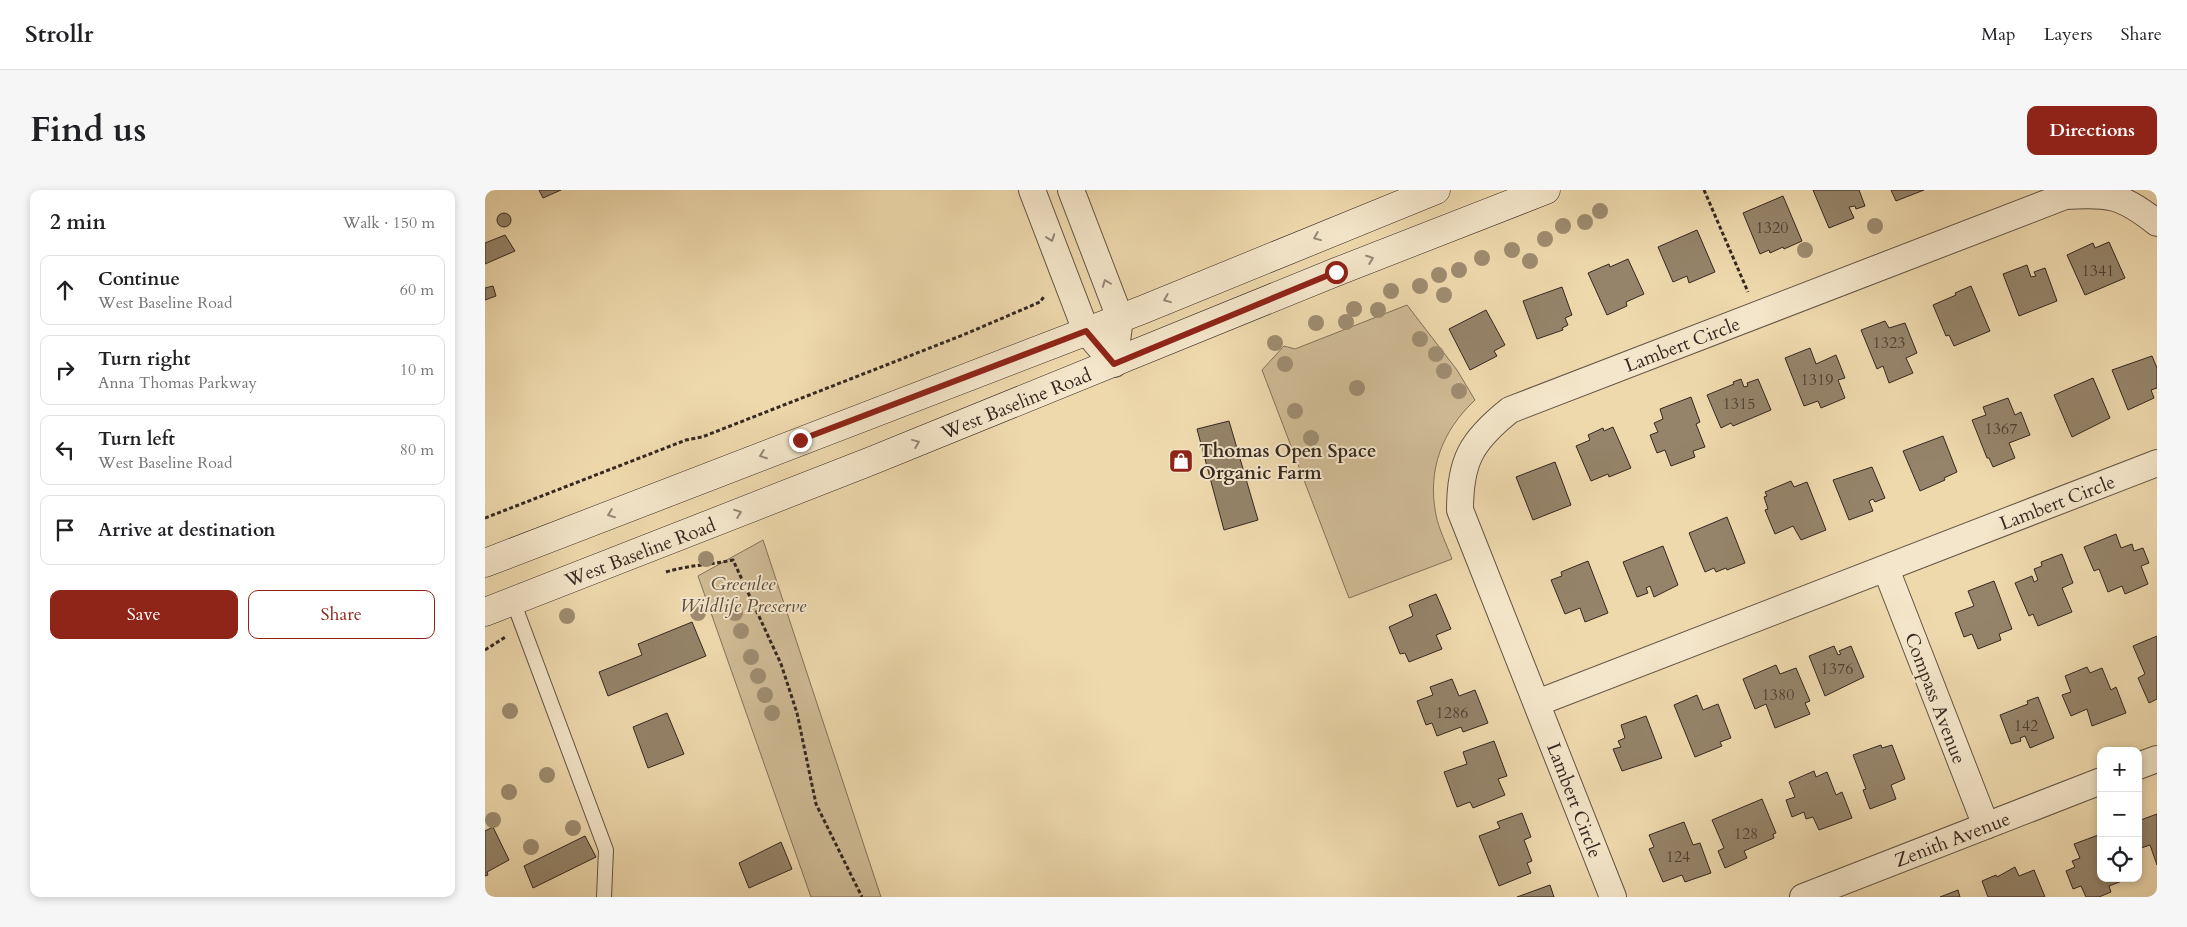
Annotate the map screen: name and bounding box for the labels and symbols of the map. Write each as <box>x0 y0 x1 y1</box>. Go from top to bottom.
house number: 1320 <box>1756 217 1788 239</box>
one-way arrow <box>1313 231 1322 242</box>
one-way arrow <box>1045 234 1055 242</box>
one-way arrow <box>1365 255 1373 265</box>
house number: 1341 <box>2082 260 2114 282</box>
route start <box>1325 261 1348 284</box>
one-way arrow <box>1102 279 1112 288</box>
one-way arrow <box>1163 293 1172 303</box>
street label: Lambert Circle <box>1621 311 1744 379</box>
house number: 1323 <box>1873 332 1905 354</box>
street label: West Baseline Road <box>937 362 1095 446</box>
house number: 1319 <box>1801 369 1833 391</box>
house number: 1315 <box>1723 393 1755 415</box>
house number: 1367 <box>1985 418 2017 440</box>
route end <box>789 429 812 452</box>
place label: Thomas Open Space Organic Farm <box>1199 438 1376 486</box>
one-way arrow <box>911 439 920 449</box>
shop icon: Thomas Open Space Organic Farm <box>1168 448 1194 474</box>
one-way arrow <box>759 449 767 459</box>
street label: Lambert Circle <box>1996 469 2119 537</box>
one-way arrow <box>607 508 616 518</box>
one-way arrow <box>733 509 741 519</box>
street label: West Baseline Road <box>560 512 720 594</box>
park label: Greenlee Wildlife Preserve <box>680 571 807 619</box>
street label: Compass Avenue <box>1898 629 1972 768</box>
house number: 1376 <box>1821 658 1853 680</box>
house number: 1380 <box>1762 684 1794 706</box>
house number: 1286 <box>1436 702 1468 724</box>
house number: 142 <box>2014 715 2038 737</box>
street label: Lambert Circle <box>1540 739 1608 862</box>
street label: Zenith Avenue <box>1891 806 2014 874</box>
house number: 128 <box>1734 823 1758 845</box>
house number: 124 <box>1666 846 1690 868</box>

